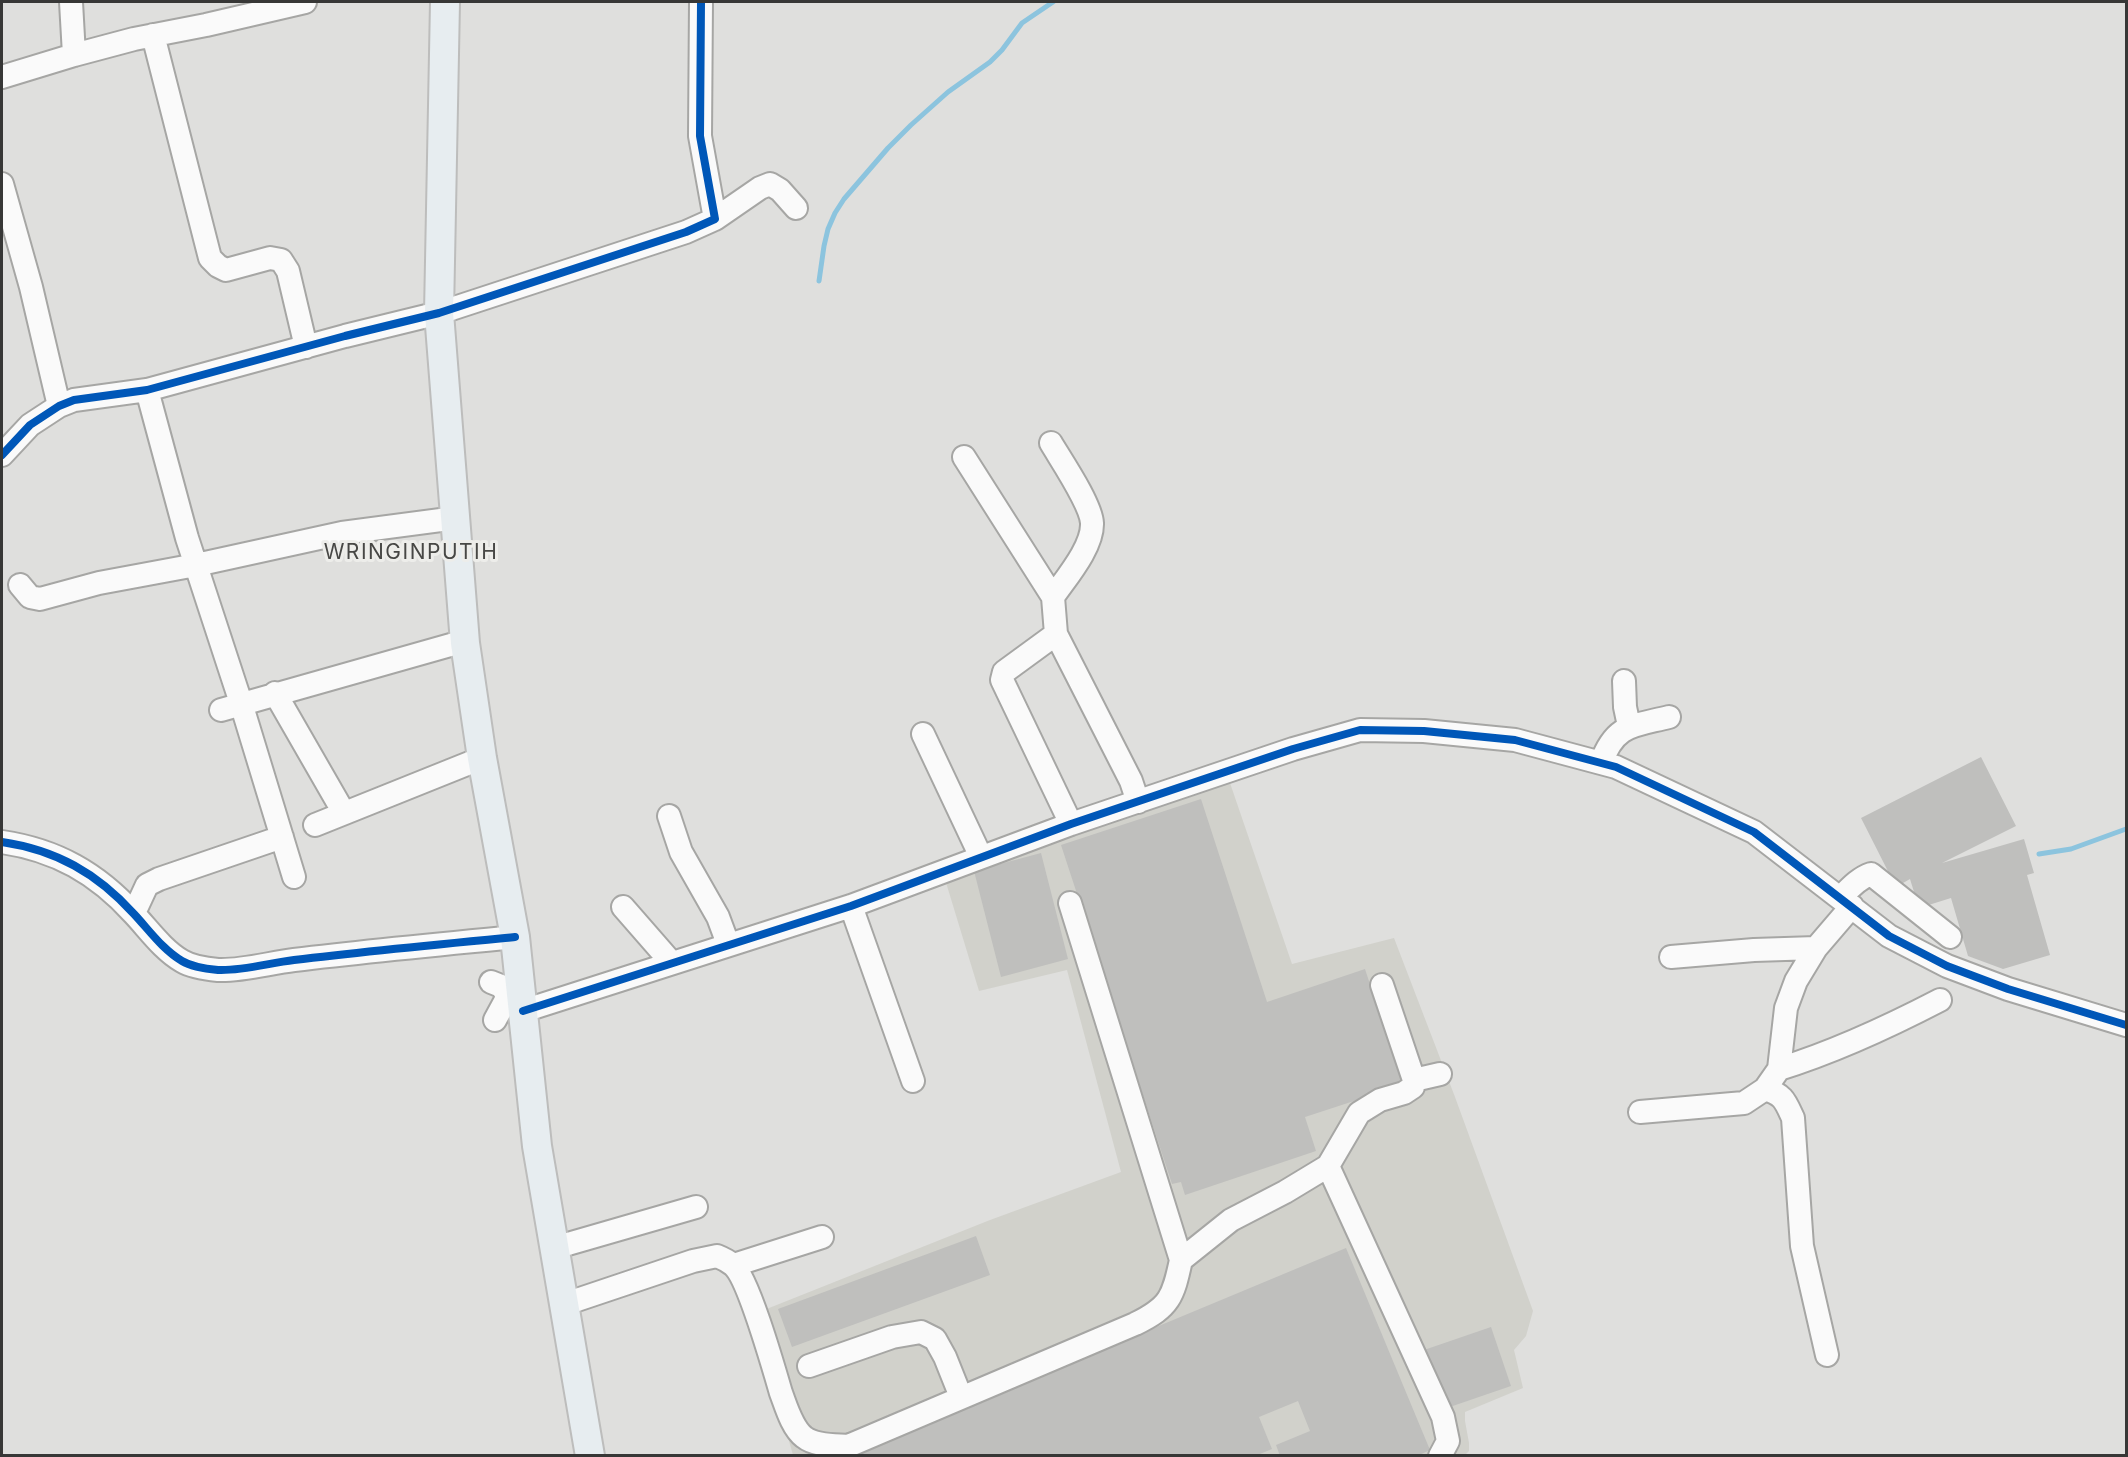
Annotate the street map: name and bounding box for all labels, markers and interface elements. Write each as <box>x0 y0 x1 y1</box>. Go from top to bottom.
district label: WRINGINPUTIH <box>324 540 498 566</box>

